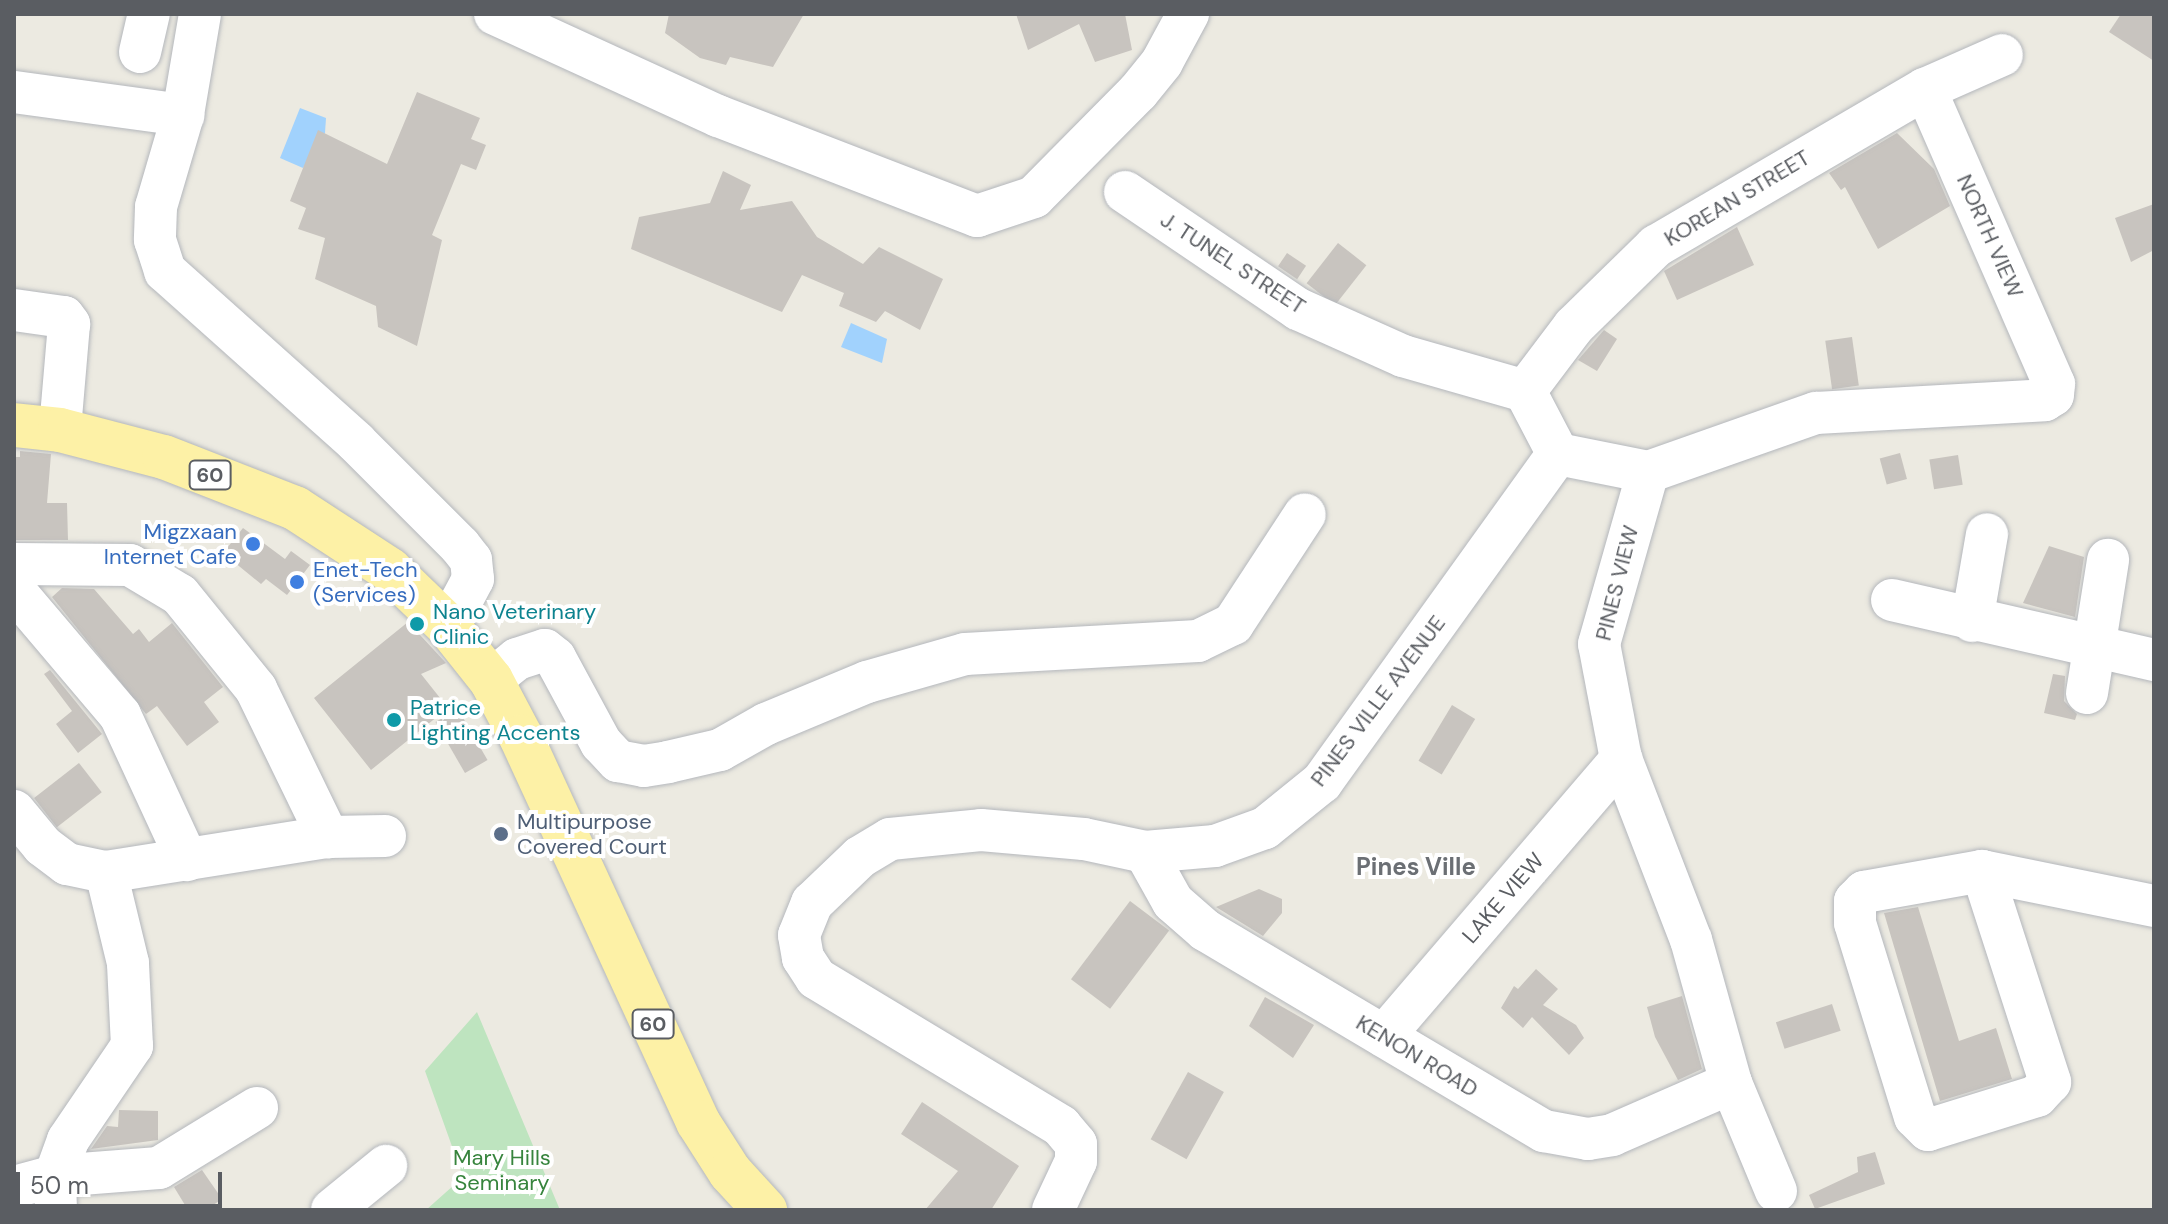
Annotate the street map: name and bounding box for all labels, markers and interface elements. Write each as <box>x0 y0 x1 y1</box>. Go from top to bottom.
street label: KOREAN STREET <box>1659 144 1815 252</box>
street label: NORTH VIEW <box>1951 170 2029 302</box>
street label: J. TUNEL STREET <box>1156 206 1310 320</box>
road number: 60 <box>188 459 232 491</box>
place label: Migzxaan Internet Cafe <box>104 518 237 570</box>
street label: PINES VIEW <box>1590 523 1644 643</box>
marker: Migzxaan Internet Cafe <box>244 535 262 553</box>
place label: Enet-Tech (Services) <box>313 556 418 608</box>
marker: Enet-Tech (Services) <box>288 573 306 591</box>
place label: Nano Veterinary Clinic <box>433 598 596 650</box>
street label: PINES VILLE AVENUE <box>1305 610 1451 792</box>
marker: Nano Veterinary Clinic <box>408 615 426 633</box>
place label: Patrice Lighting Accents <box>410 694 580 746</box>
marker: Patrice Lighting Accents <box>385 711 403 729</box>
place label: Multipurpose Covered Court <box>517 808 667 860</box>
marker: Multipurpose Covered Court <box>492 825 510 843</box>
street label: LAKE VIEW <box>1457 847 1549 949</box>
district label: Pines Ville <box>1356 853 1476 881</box>
road number: 60 <box>631 1008 675 1040</box>
street label: KENON ROAD <box>1351 1009 1483 1103</box>
park label: Mary Hills Seminary <box>453 1144 551 1196</box>
scale bar <box>20 1156 226 1206</box>
text: 50 m <box>30 1170 89 1201</box>

